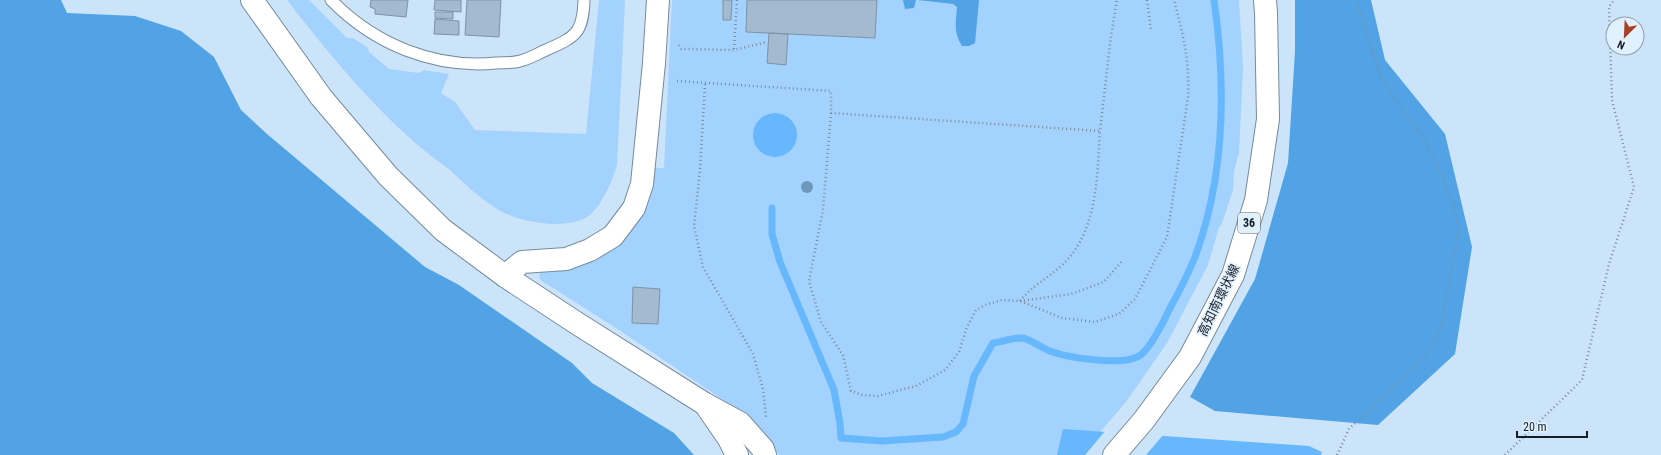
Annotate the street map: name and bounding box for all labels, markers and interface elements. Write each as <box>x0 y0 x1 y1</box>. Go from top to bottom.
north arrow <box>1605 16 1645 56</box>
text: N <box>1615 37 1627 52</box>
road number: 36 <box>1238 213 1260 233</box>
street label: 高知南環状線 <box>1195 262 1242 339</box>
scale bar <box>1517 413 1587 439</box>
text: 20 m <box>1523 420 1547 434</box>

